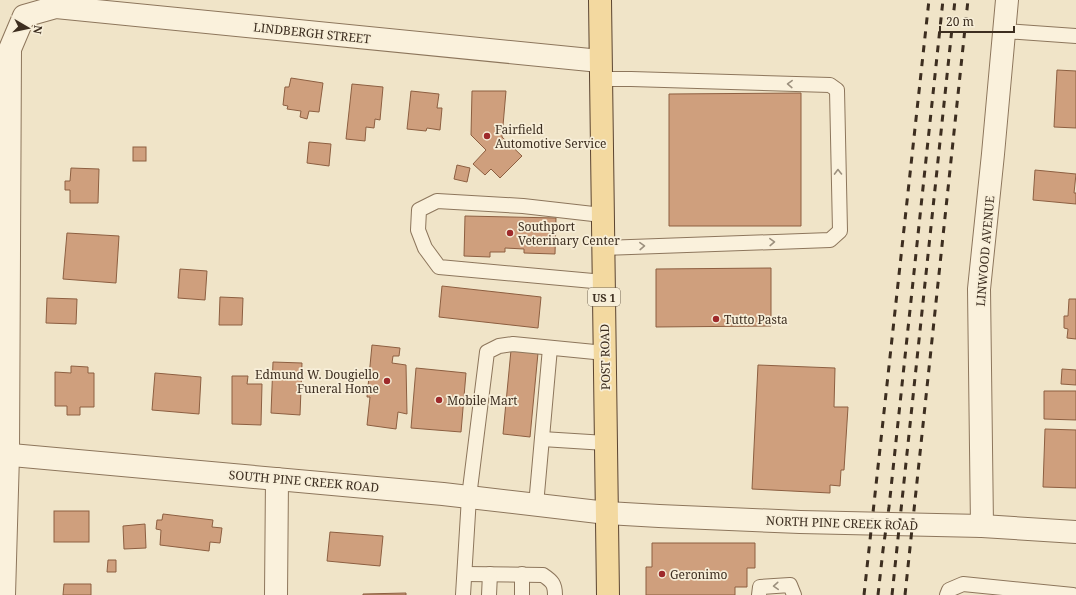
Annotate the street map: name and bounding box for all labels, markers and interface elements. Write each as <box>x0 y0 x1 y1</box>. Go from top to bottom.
north arrow <box>8 8 48 48</box>
scale bar <box>940 8 1014 34</box>
text: 20 m <box>946 13 974 30</box>
street label: LINDBERGH STREET <box>253 18 372 48</box>
text: N <box>30 24 46 35</box>
one-way arrow <box>787 80 793 88</box>
place label: Fairfield Automotive Service <box>495 121 607 152</box>
marker: Fairfield Automotive Service <box>482 131 492 141</box>
one-way arrow <box>834 169 843 175</box>
street label: LINWOOD AVENUE <box>972 195 998 307</box>
place label: Southport Veterinary Center <box>518 218 620 249</box>
marker: Southport Veterinary Center <box>505 228 515 238</box>
one-way arrow <box>769 238 775 246</box>
one-way arrow <box>639 242 645 251</box>
road number: US 1 <box>588 288 620 306</box>
place label: Tutto Pasta <box>724 311 788 328</box>
marker: Tutto Pasta <box>711 314 721 324</box>
street label: POST ROAD <box>596 323 614 390</box>
place label: Edmund W. Dougiello Funeral Home <box>255 366 379 397</box>
marker: Edmund W. Dougiello Funeral Home <box>382 376 392 386</box>
place label: Mobile Mart <box>447 392 518 409</box>
marker: Mobile Mart <box>434 395 444 405</box>
street label: SOUTH PINE CREEK ROAD <box>228 466 380 496</box>
street label: NORTH PINE CREEK ROAD <box>766 512 919 534</box>
place label: Geronimo <box>670 566 727 583</box>
marker: Geronimo <box>657 569 667 579</box>
one-way arrow <box>773 582 779 591</box>

